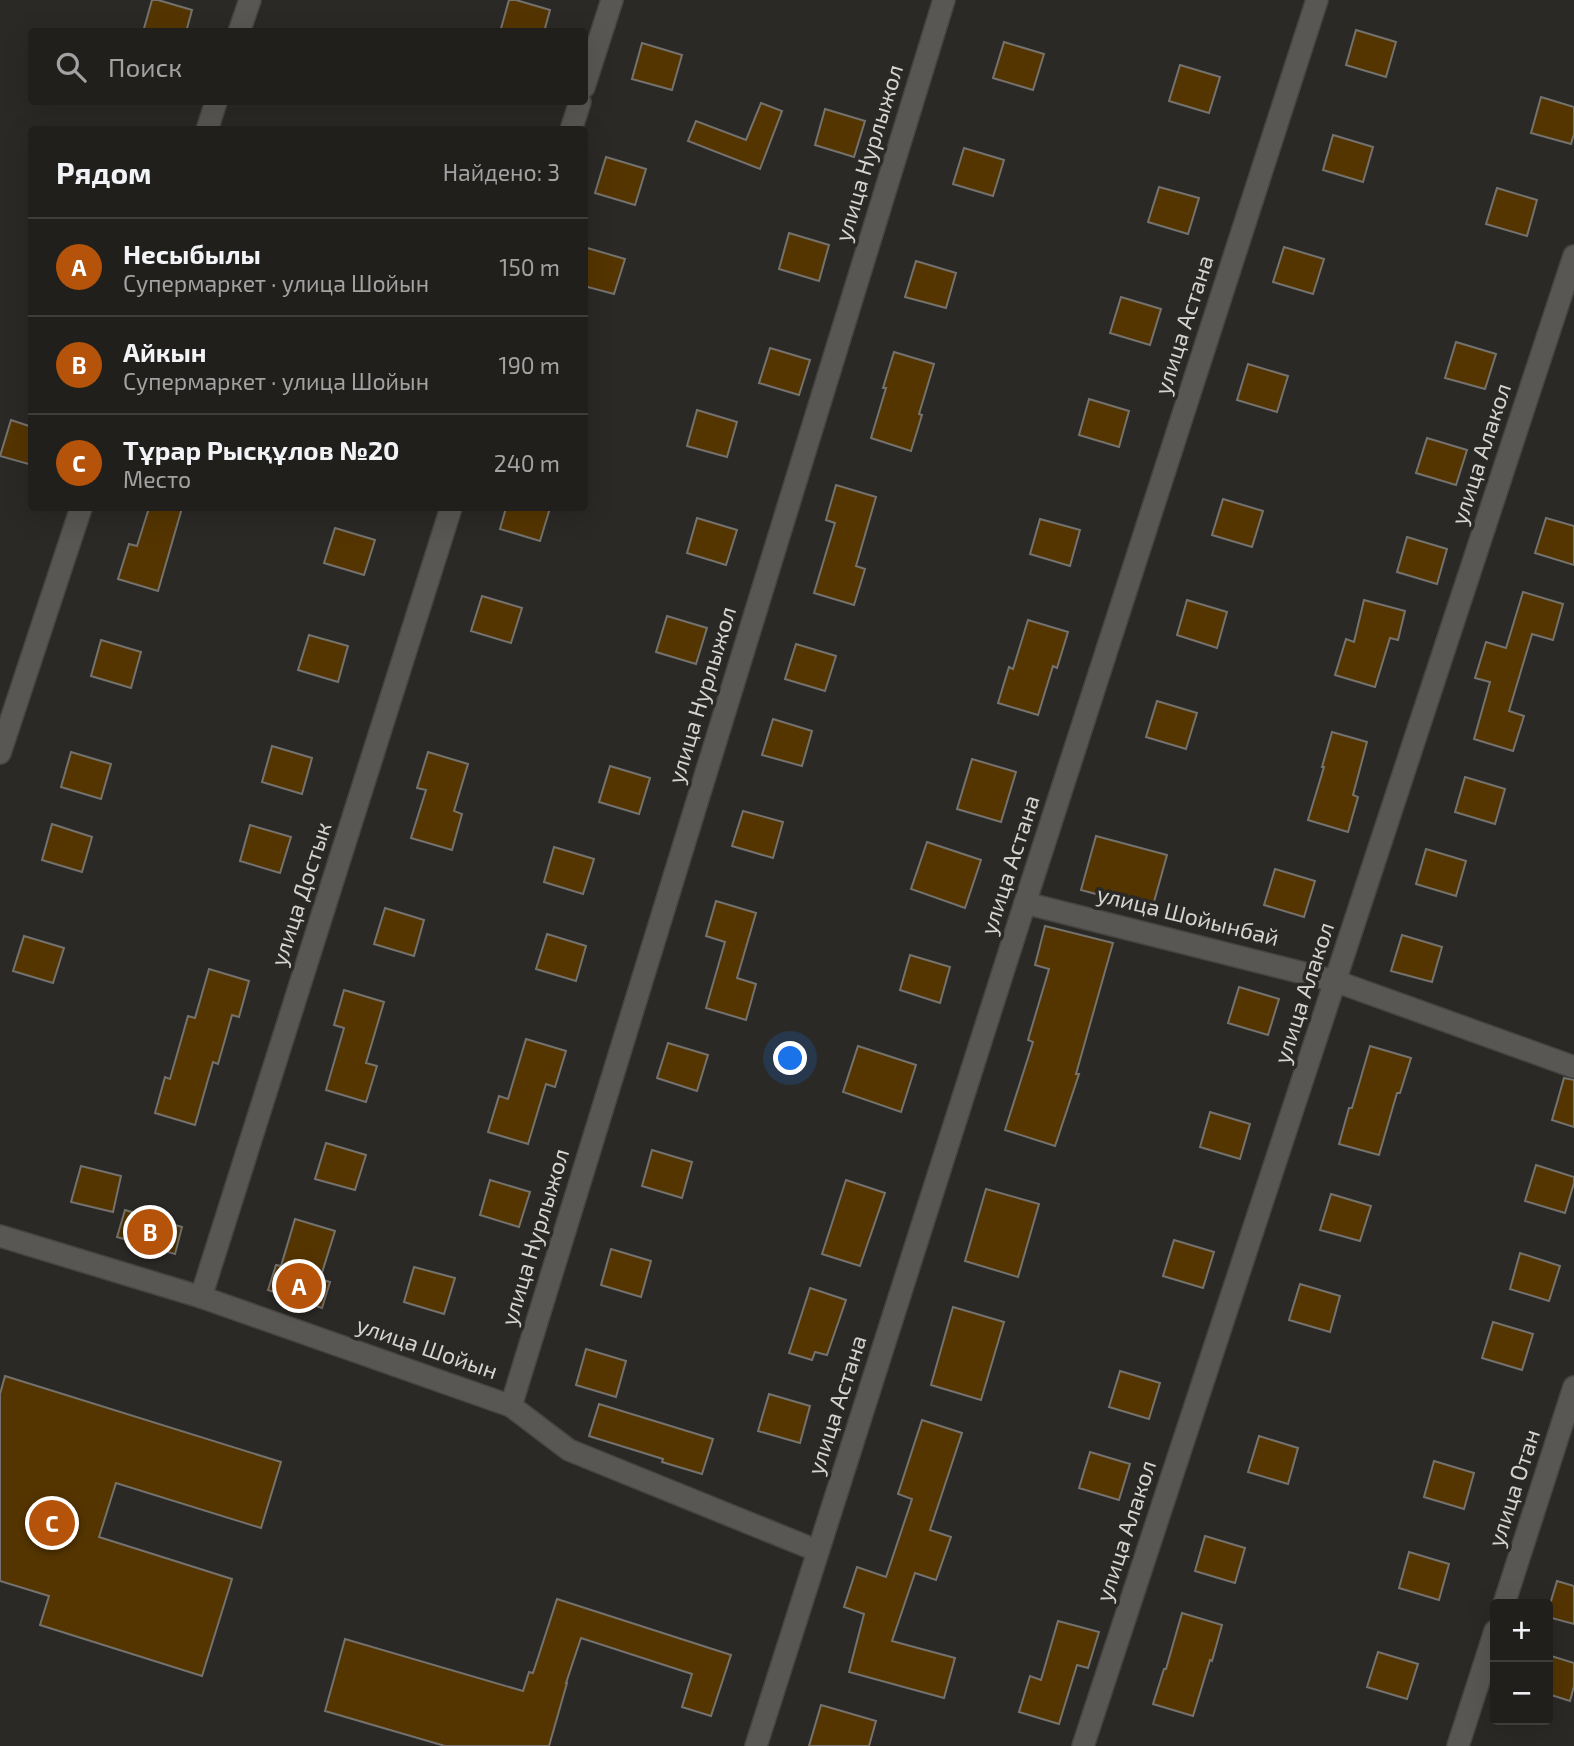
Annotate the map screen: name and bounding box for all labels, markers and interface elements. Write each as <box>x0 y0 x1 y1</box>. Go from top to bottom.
search box <box>28 28 588 105</box>
icon: search <box>52 48 90 86</box>
text: Поиск <box>108 51 182 82</box>
street label: улица Нурлыжол <box>828 61 909 245</box>
text: Рядом <box>56 154 152 190</box>
text: Найдено: 3 <box>443 158 560 186</box>
text: Несыбылы <box>123 238 261 269</box>
street label: улица Астана <box>1147 251 1220 398</box>
text: A <box>71 253 87 281</box>
text: 150 m <box>499 253 560 281</box>
text: Супермаркет · улица Шойын <box>123 269 429 297</box>
text: Айкын <box>123 336 207 367</box>
text: B <box>72 351 86 379</box>
text: 190 m <box>499 351 560 379</box>
text: Супермаркет · улица Шойын <box>123 367 429 395</box>
street label: улица Алакол <box>1444 379 1517 528</box>
text: Тұрар Рысқұлов №20 <box>123 434 400 465</box>
text: C <box>72 449 86 477</box>
text: 240 m <box>494 449 560 477</box>
text: Место <box>123 465 191 493</box>
street label: улица Нурлыжол <box>661 603 742 787</box>
street label: улица Астана <box>973 791 1046 938</box>
street label: улица Достык <box>264 818 337 970</box>
street label: улица Шойынбай <box>1094 879 1282 952</box>
street label: улица Алакол <box>1267 918 1340 1067</box>
your location <box>773 1041 807 1075</box>
street label: улица Нурлыжол <box>494 1145 575 1329</box>
pin: B <box>127 1206 173 1258</box>
pin: A <box>276 1260 322 1312</box>
street label: улица Шойын <box>353 1310 502 1385</box>
street label: улица Астана <box>800 1331 873 1478</box>
street label: улица Отан <box>1481 1425 1546 1550</box>
street label: улица Алакол <box>1089 1456 1162 1605</box>
pin: C <box>29 1497 75 1549</box>
map controls <box>1490 1599 1553 1725</box>
button: + <box>1490 1599 1553 1662</box>
button: − <box>1490 1662 1553 1725</box>

